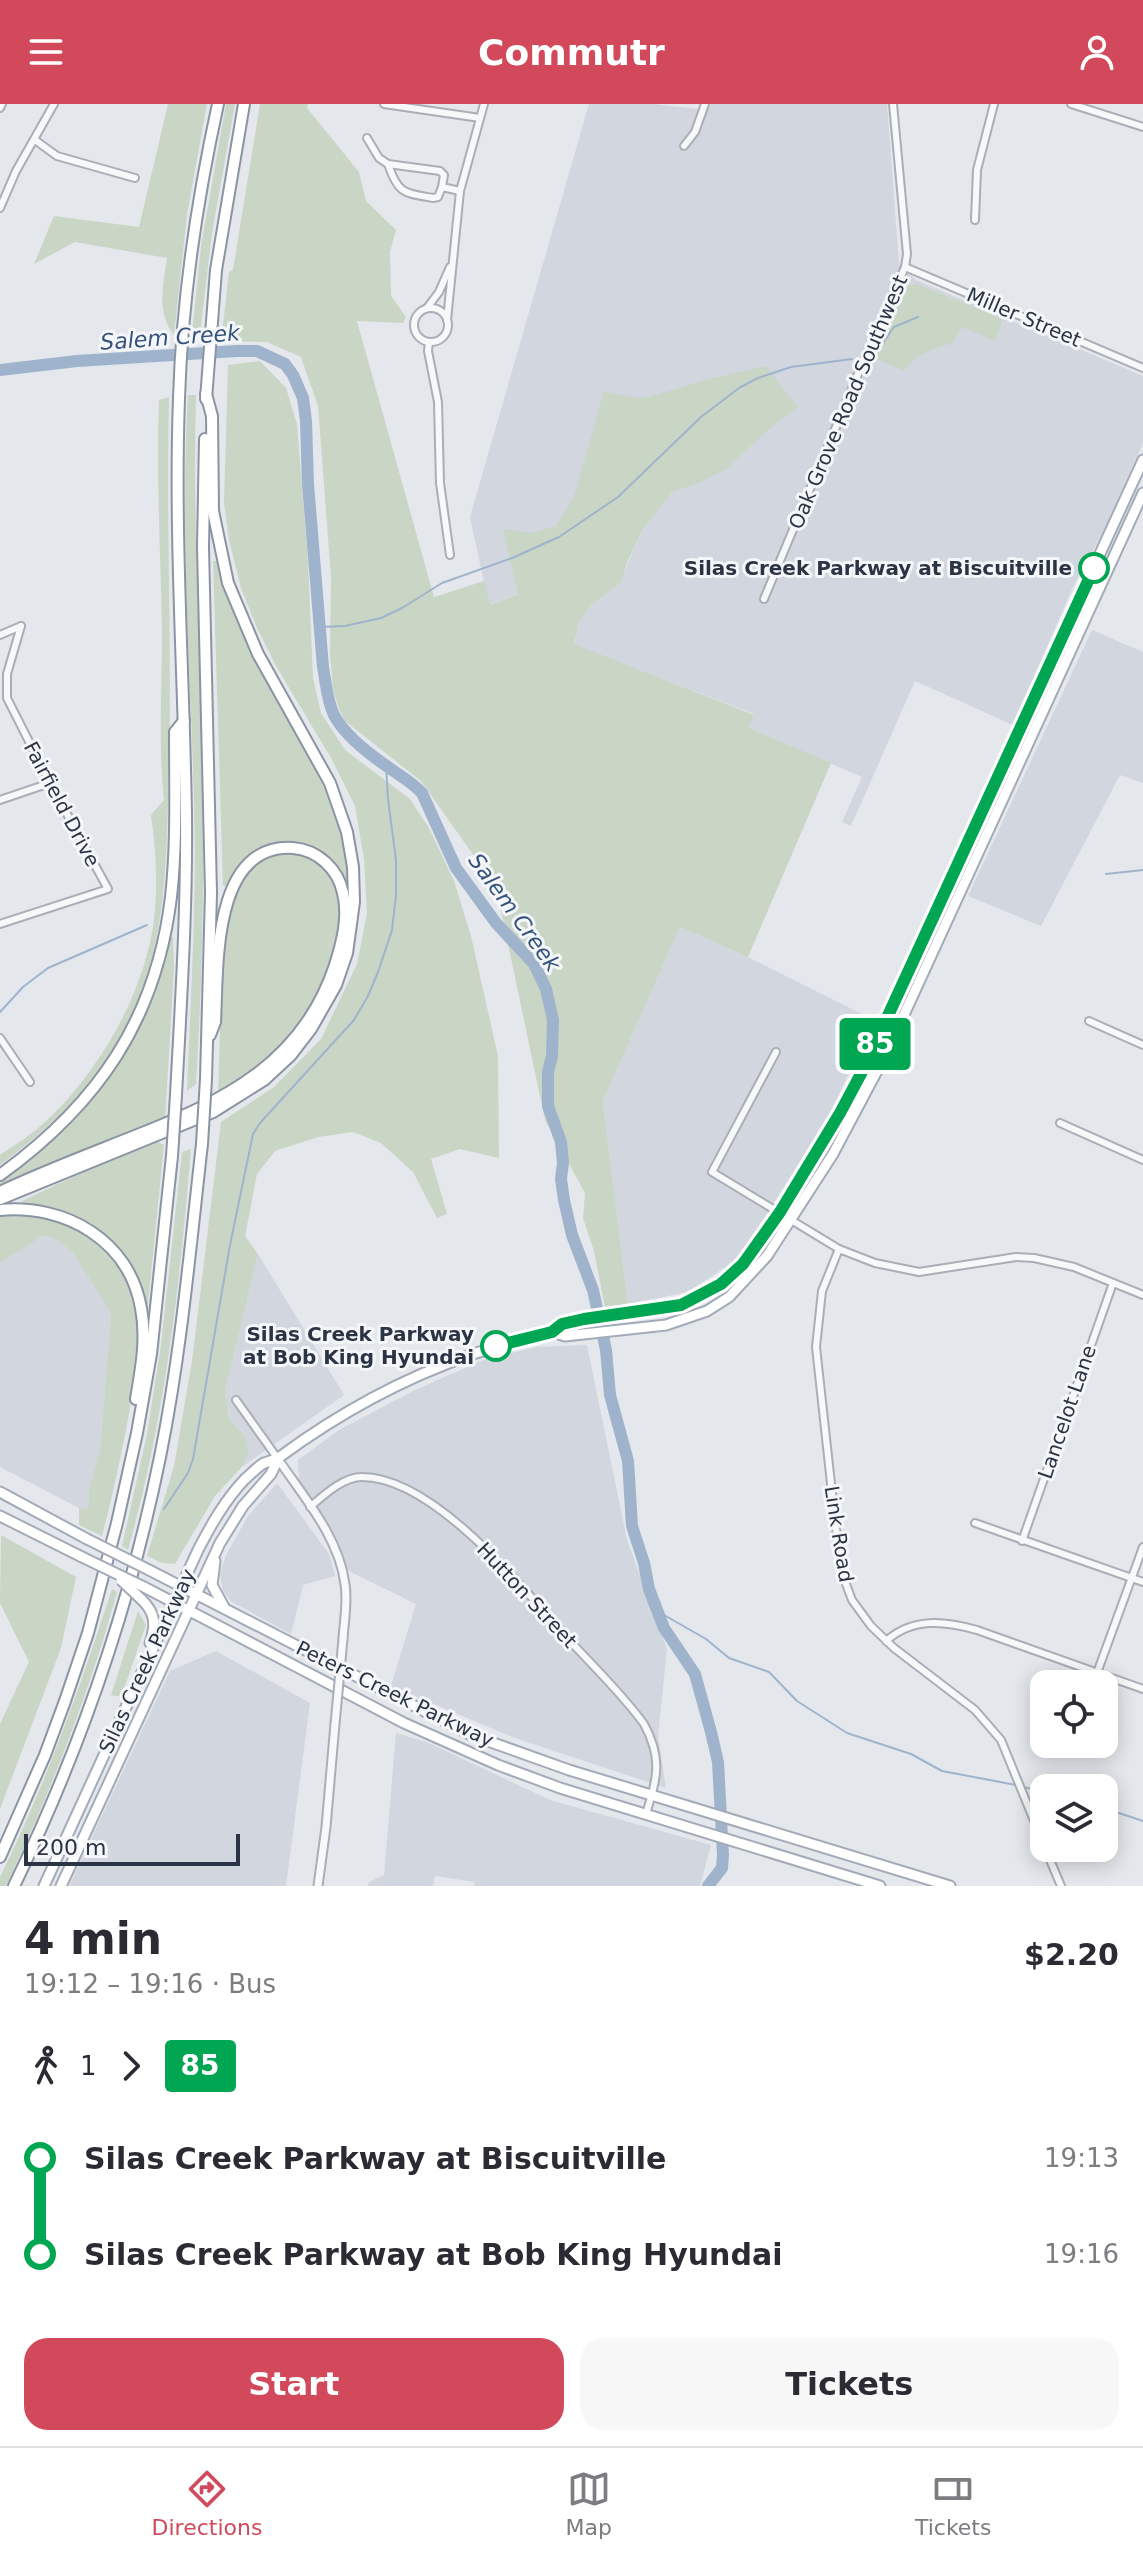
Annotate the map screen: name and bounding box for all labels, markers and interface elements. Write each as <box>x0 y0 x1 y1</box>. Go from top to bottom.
icon: menu <box>24 30 68 74</box>
icon: person <box>1075 30 1119 74</box>
text: Commutr <box>478 32 665 73</box>
street label: Oak Grove Road Southwest <box>784 271 913 533</box>
street label: Miller Street <box>963 282 1085 352</box>
water label: Salem Creek <box>99 320 242 355</box>
marker: Silas Creek Parkway at Biscuitville <box>1079 553 1109 583</box>
place label: Silas Creek Parkway at Biscuitville <box>684 556 1072 580</box>
street label: Fairfield Drive <box>19 737 105 871</box>
water label: Salem Creek <box>463 848 567 977</box>
line badge: 85 <box>839 1018 911 1070</box>
text: 85 <box>856 1027 894 1060</box>
place label: Silas Creek Parkway at Bob King Hyundai <box>243 1322 474 1369</box>
marker: Silas Creek Parkway at Bob King Hyundai <box>481 1331 511 1361</box>
street label: Lancelot Lane <box>1033 1342 1101 1482</box>
street label: Link Road <box>820 1484 858 1584</box>
street label: Hutton Street <box>472 1537 582 1653</box>
street label: Silas Creek Parkway <box>94 1565 200 1757</box>
street label: Peters Creek Parkway <box>292 1636 498 1752</box>
map controls <box>1030 1670 1118 1862</box>
button: locate <box>1030 1670 1118 1758</box>
button: layers <box>1030 1774 1118 1862</box>
scale bar <box>24 1830 240 1866</box>
text: 200 m <box>36 1835 106 1860</box>
text: 4 min <box>24 1913 162 1964</box>
text: $2.20 <box>1024 1937 1119 1972</box>
text: 19:12 – 19:16 · Bus <box>24 1969 276 1999</box>
icon: walk <box>24 2044 68 2088</box>
icon: forward <box>109 2044 153 2088</box>
text: 85 <box>181 2049 220 2082</box>
text: 1 <box>80 2051 97 2081</box>
text: Silas Creek Parkway at Biscuitville <box>84 2141 666 2176</box>
text: 19:13 <box>1044 2143 1119 2173</box>
text: Silas Creek Parkway at Bob King Hyundai <box>84 2237 782 2272</box>
text: 19:16 <box>1044 2239 1119 2269</box>
button: Start <box>24 2338 564 2430</box>
button: Tickets <box>580 2338 1119 2430</box>
tab: Directions <box>152 2467 262 2540</box>
tab: Map <box>565 2467 612 2540</box>
tab: Tickets <box>915 2467 991 2540</box>

